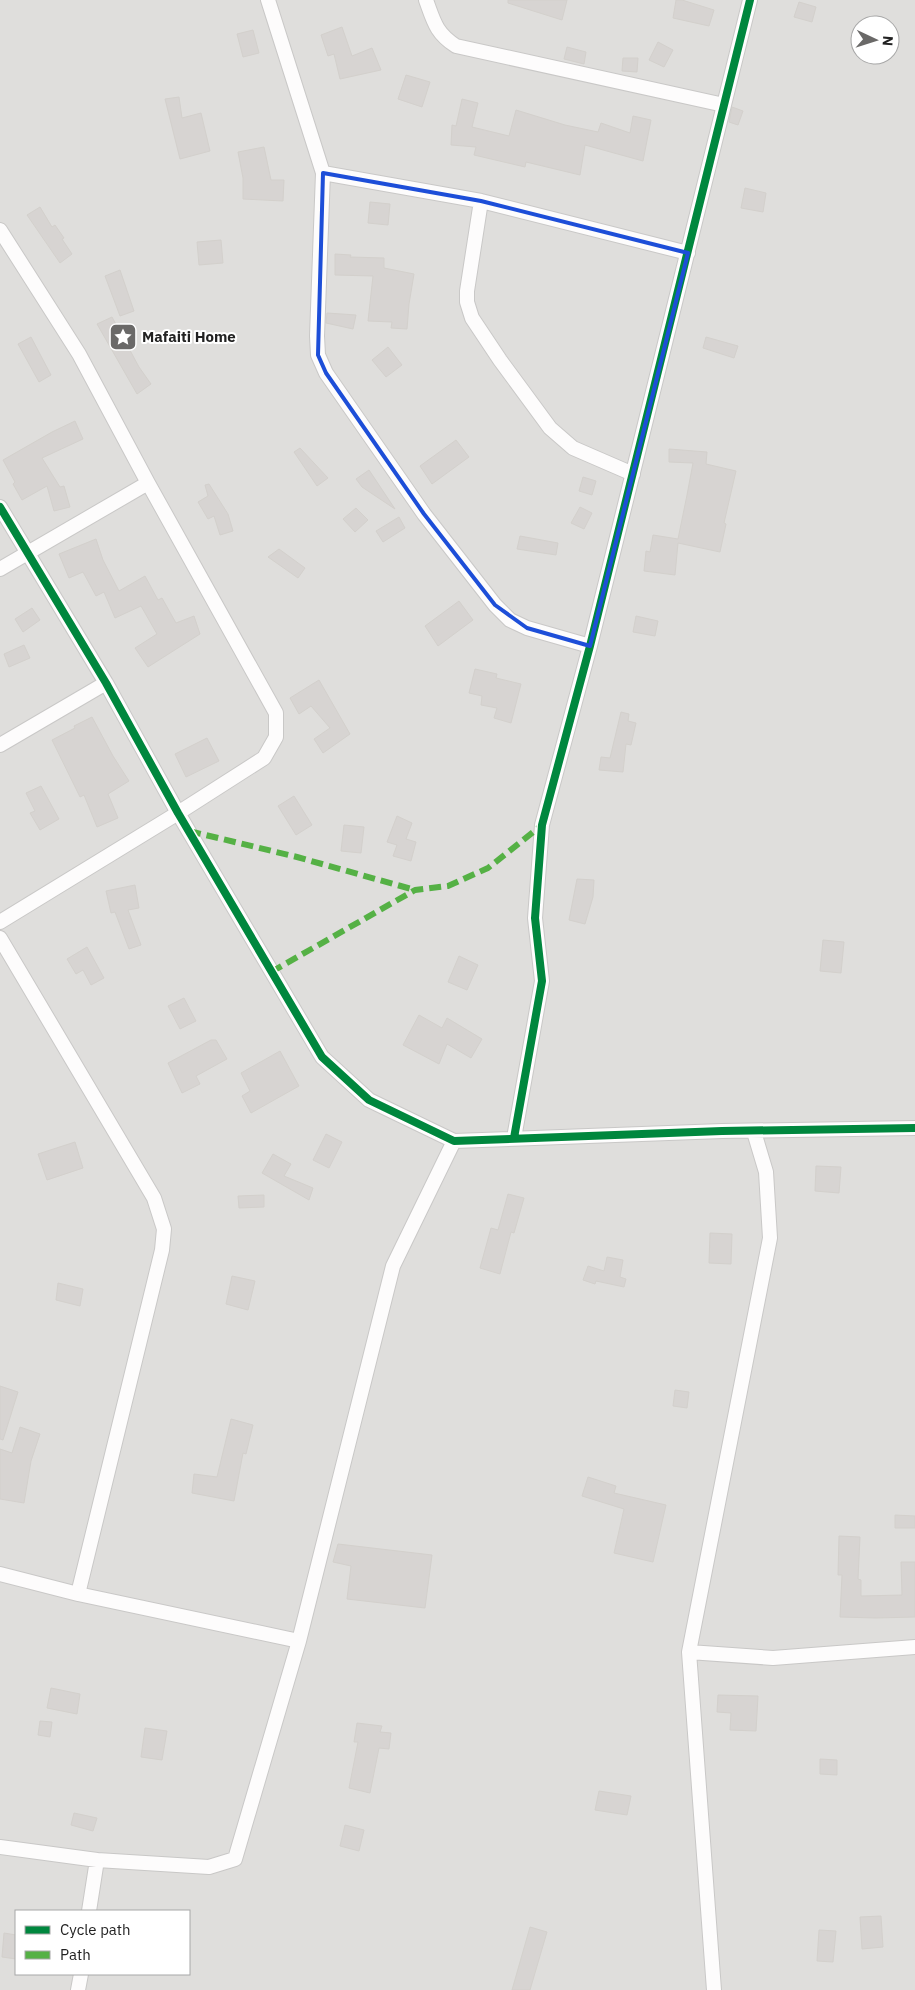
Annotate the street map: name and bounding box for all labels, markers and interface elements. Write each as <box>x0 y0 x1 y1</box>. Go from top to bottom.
north arrow <box>850 15 900 65</box>
text: N <box>879 35 897 47</box>
place icon: Mafaiti Home <box>108 322 138 352</box>
place label: Mafaiti Home <box>142 327 236 346</box>
legend <box>15 1910 190 1975</box>
text: Cycle path <box>60 1920 131 1939</box>
text: Path <box>60 1945 91 1964</box>

